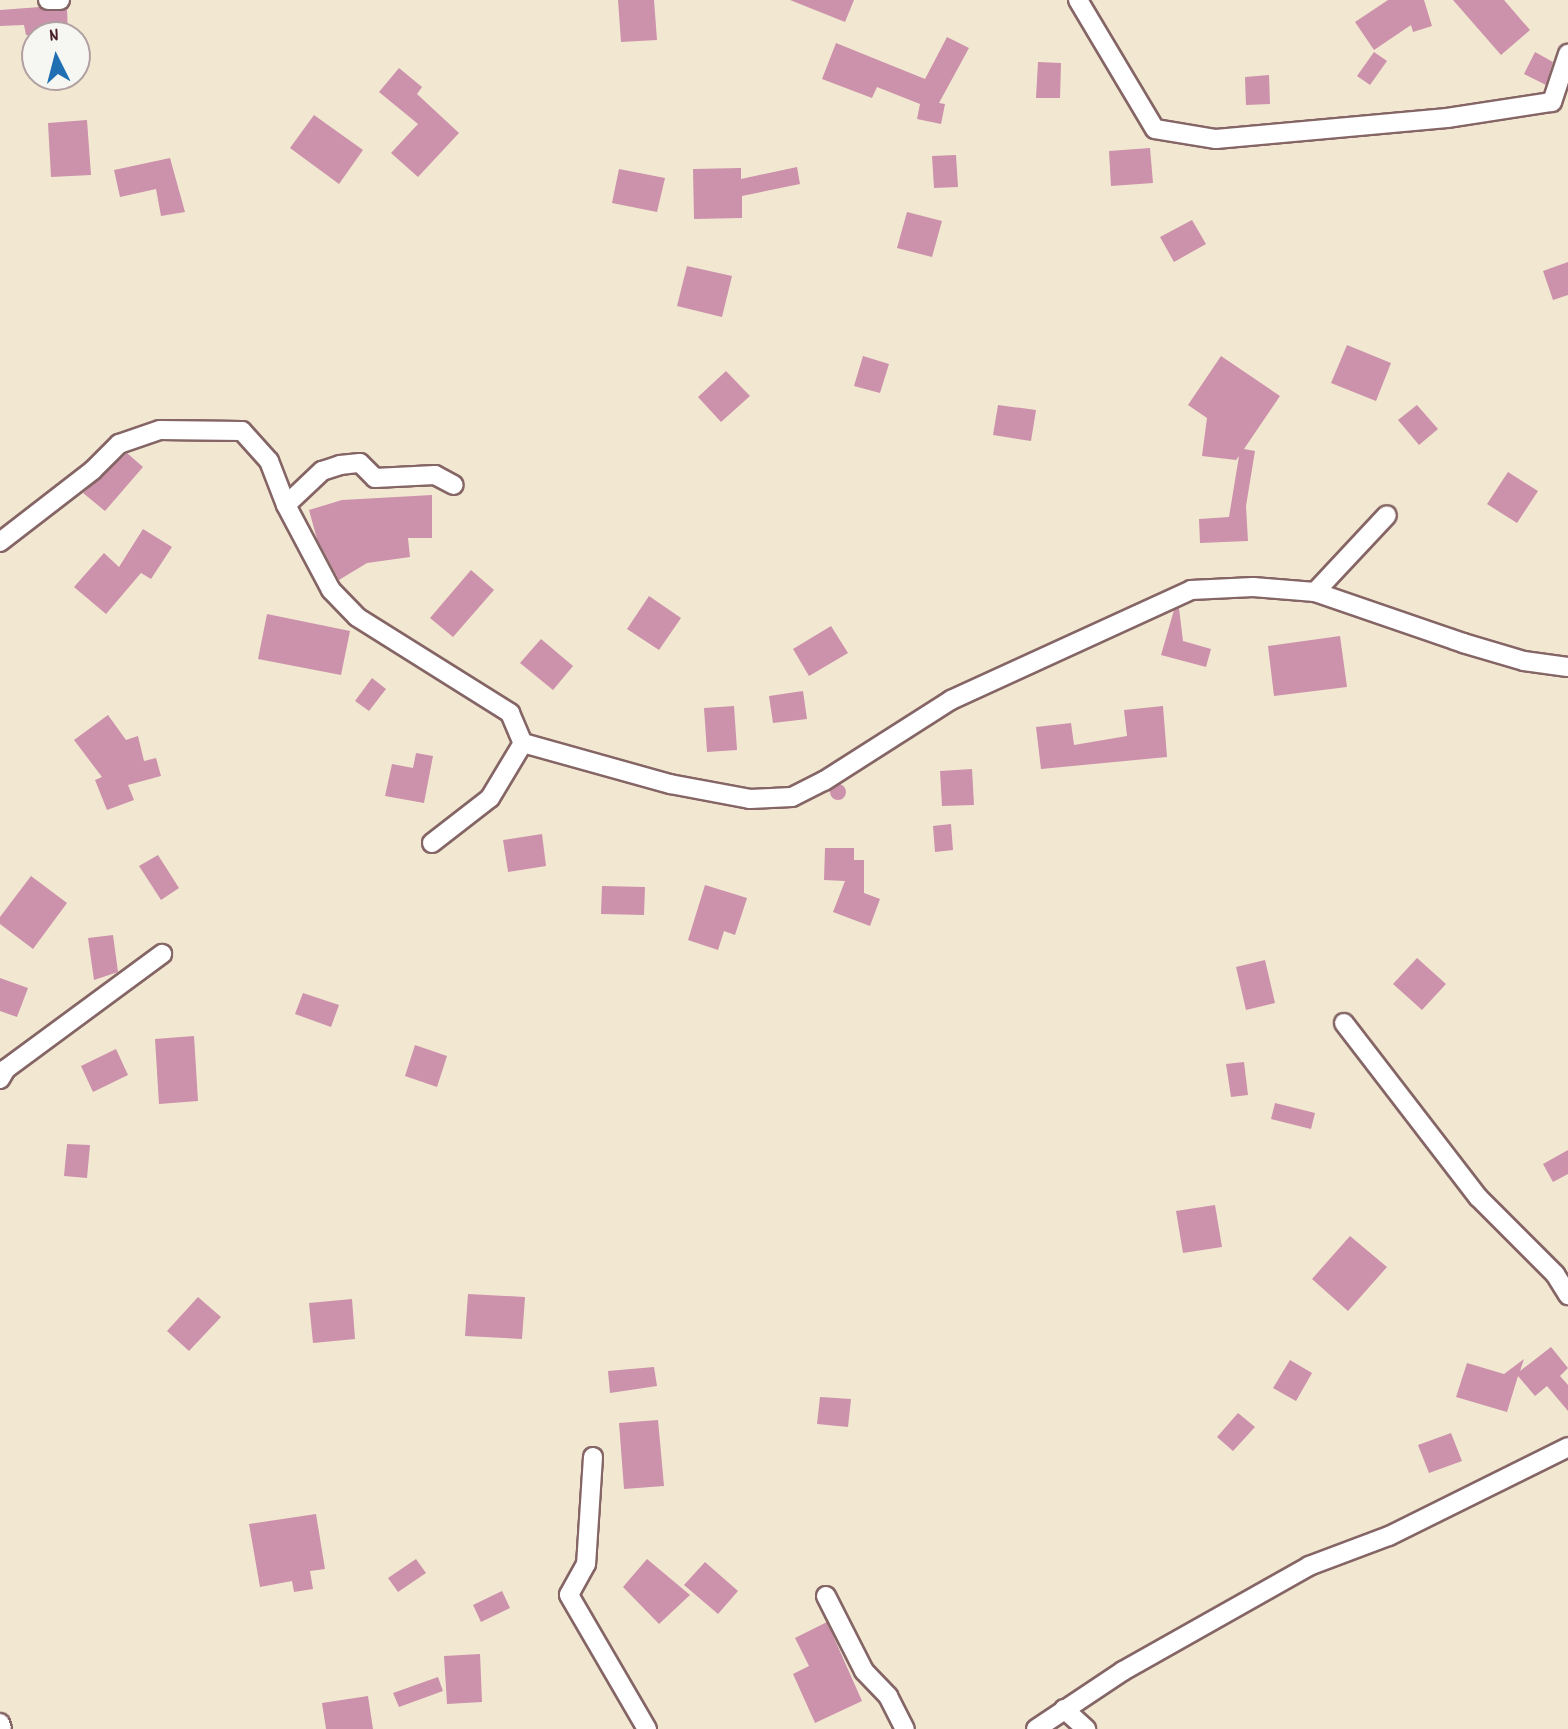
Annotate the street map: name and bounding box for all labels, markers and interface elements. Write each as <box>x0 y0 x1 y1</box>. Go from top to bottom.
north arrow <box>21 21 91 91</box>
text: N <box>48 23 60 51</box>

